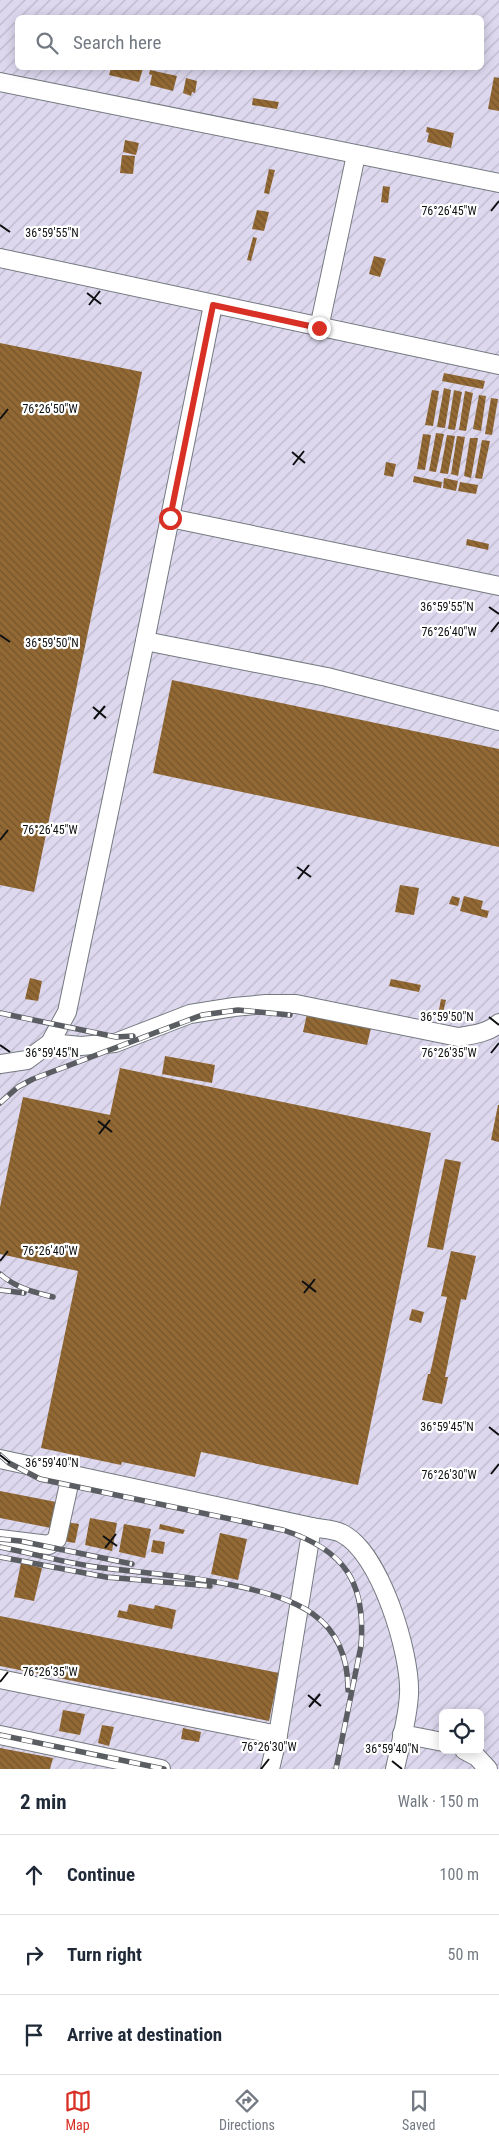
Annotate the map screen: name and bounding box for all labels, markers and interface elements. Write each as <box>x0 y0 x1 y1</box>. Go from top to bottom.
search box <box>15 15 484 70</box>
icon: search <box>33 29 61 57</box>
text: Search here <box>73 31 161 54</box>
text: 76°26'45"W <box>421 204 477 218</box>
text: 36°59'55"N <box>25 226 79 240</box>
route end <box>308 317 331 340</box>
text: 76°26'50"W <box>22 402 78 416</box>
route start <box>159 507 182 530</box>
text: 36°59'55"N <box>420 600 474 614</box>
text: 76°26'40"W <box>421 625 477 639</box>
text: 36°59'50"N <box>25 636 79 650</box>
text: 76°26'45"W <box>22 823 78 837</box>
text: 36°59'50"N <box>420 1010 474 1024</box>
text: 36°59'45"N <box>25 1046 79 1060</box>
text: 76°26'35"W <box>421 1046 477 1060</box>
text: 76°26'40"W <box>22 1244 78 1258</box>
text: 36°59'45"N <box>420 1420 474 1434</box>
text: 36°59'40"N <box>25 1456 79 1470</box>
text: 76°26'30"W <box>421 1468 477 1482</box>
text: 76°26'35"W <box>22 1665 78 1679</box>
map controls <box>439 1709 484 1754</box>
button: locate <box>439 1709 484 1754</box>
text: 76°26'30"W <box>241 1740 297 1754</box>
text: 36°59'40"N <box>365 1742 419 1756</box>
text: 2 min <box>20 1790 67 1814</box>
text: Walk · 150 m <box>398 1792 479 1811</box>
icon: ahead <box>20 1861 48 1889</box>
text: Continue <box>67 1863 135 1886</box>
text: 100 m <box>440 1865 479 1884</box>
icon: right <box>20 1941 48 1969</box>
text: Turn right <box>67 1943 142 1966</box>
text: 50 m <box>447 1945 479 1964</box>
icon: arrive <box>20 2021 48 2049</box>
text: Arrive at destination <box>67 2023 222 2046</box>
tab: Map <box>64 2087 92 2133</box>
tab: Directions <box>219 2087 275 2133</box>
tab: Saved <box>402 2087 435 2133</box>

